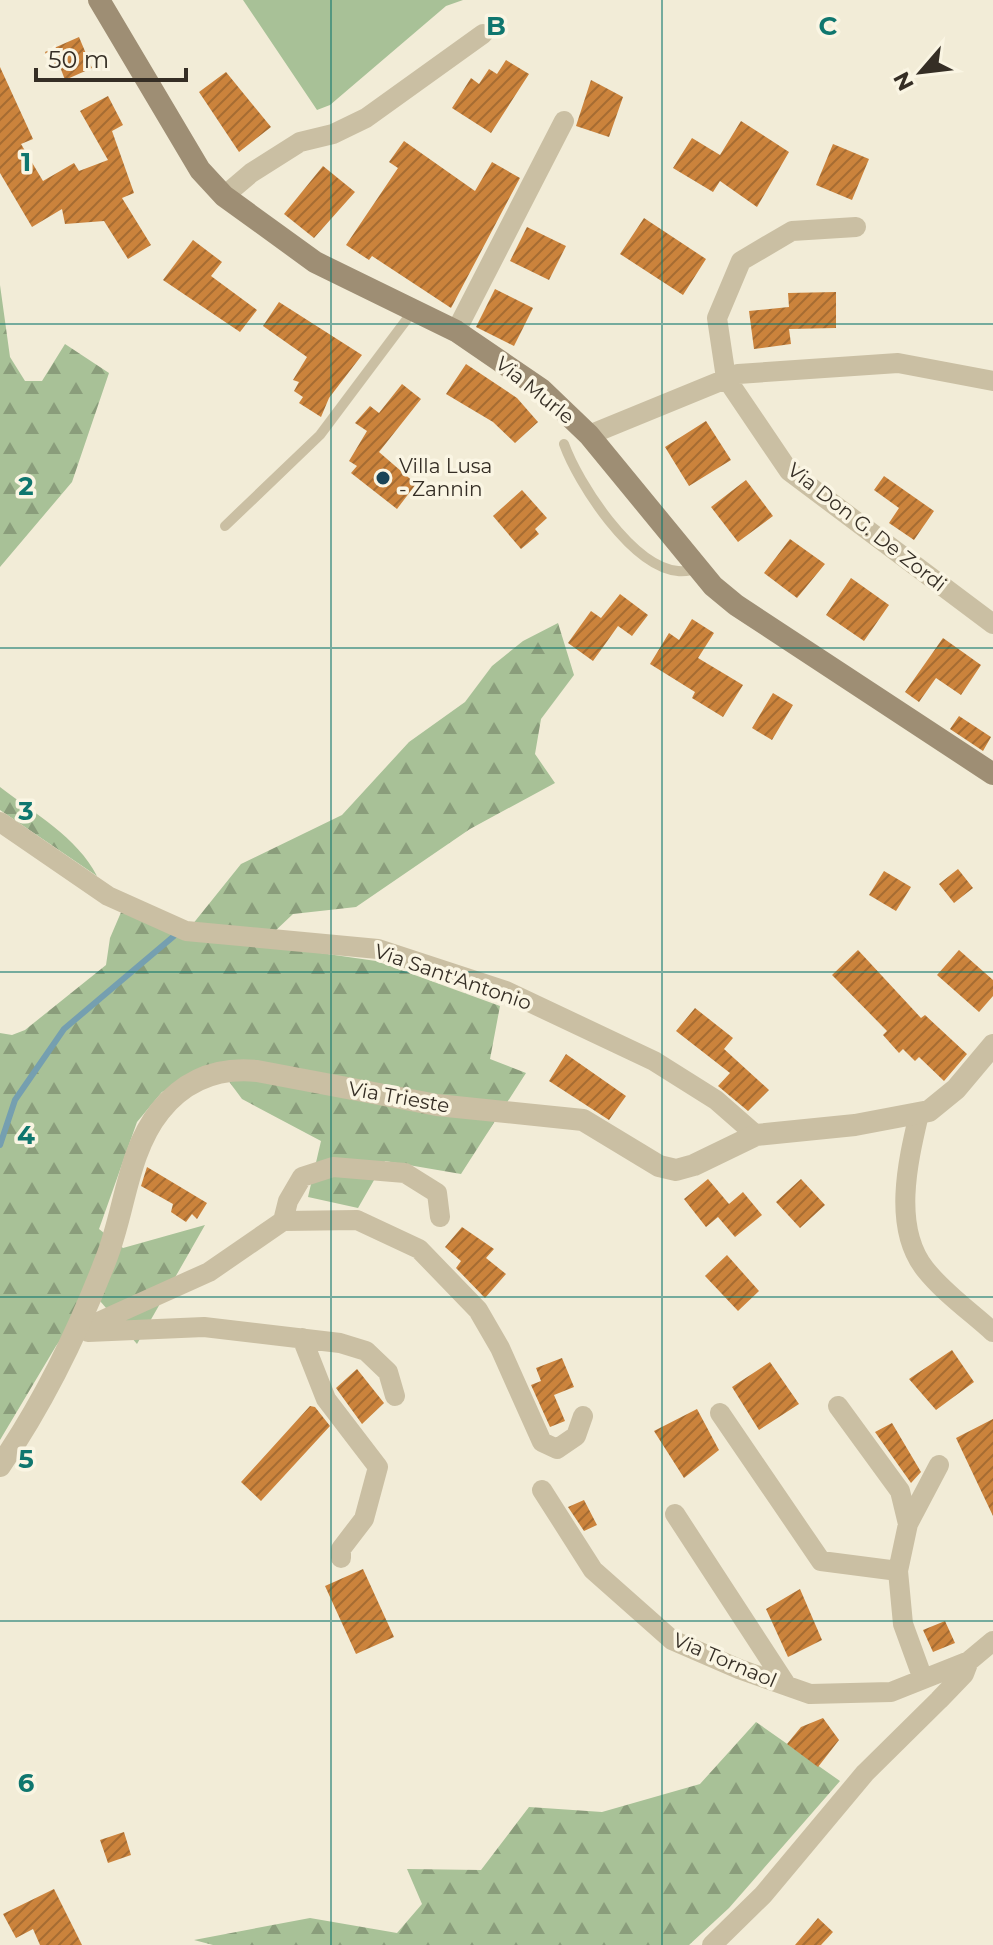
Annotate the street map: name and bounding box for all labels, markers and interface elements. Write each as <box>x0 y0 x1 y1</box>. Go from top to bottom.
text: B <box>486 10 506 42</box>
text: C <box>819 10 838 42</box>
scale bar <box>36 32 186 82</box>
north arrow <box>881 32 961 112</box>
text: 50 m <box>48 45 109 74</box>
text: N <box>888 67 920 95</box>
text: 1 <box>21 146 31 178</box>
street label: Via Murle <box>491 351 579 429</box>
place label: Villa Lusa - Zannin <box>399 454 492 501</box>
street label: Via Don G. De Zordi <box>783 458 951 596</box>
marker: Villa Lusa - Zannin <box>374 469 392 487</box>
text: 2 <box>18 470 34 502</box>
text: 3 <box>17 795 34 827</box>
street label: Via Sant'Antonio <box>371 939 535 1015</box>
street label: Via Trieste <box>347 1076 451 1118</box>
text: 4 <box>17 1119 35 1151</box>
text: 5 <box>18 1443 34 1475</box>
street label: Via Tornaol <box>670 1627 780 1693</box>
text: 6 <box>18 1767 35 1799</box>

